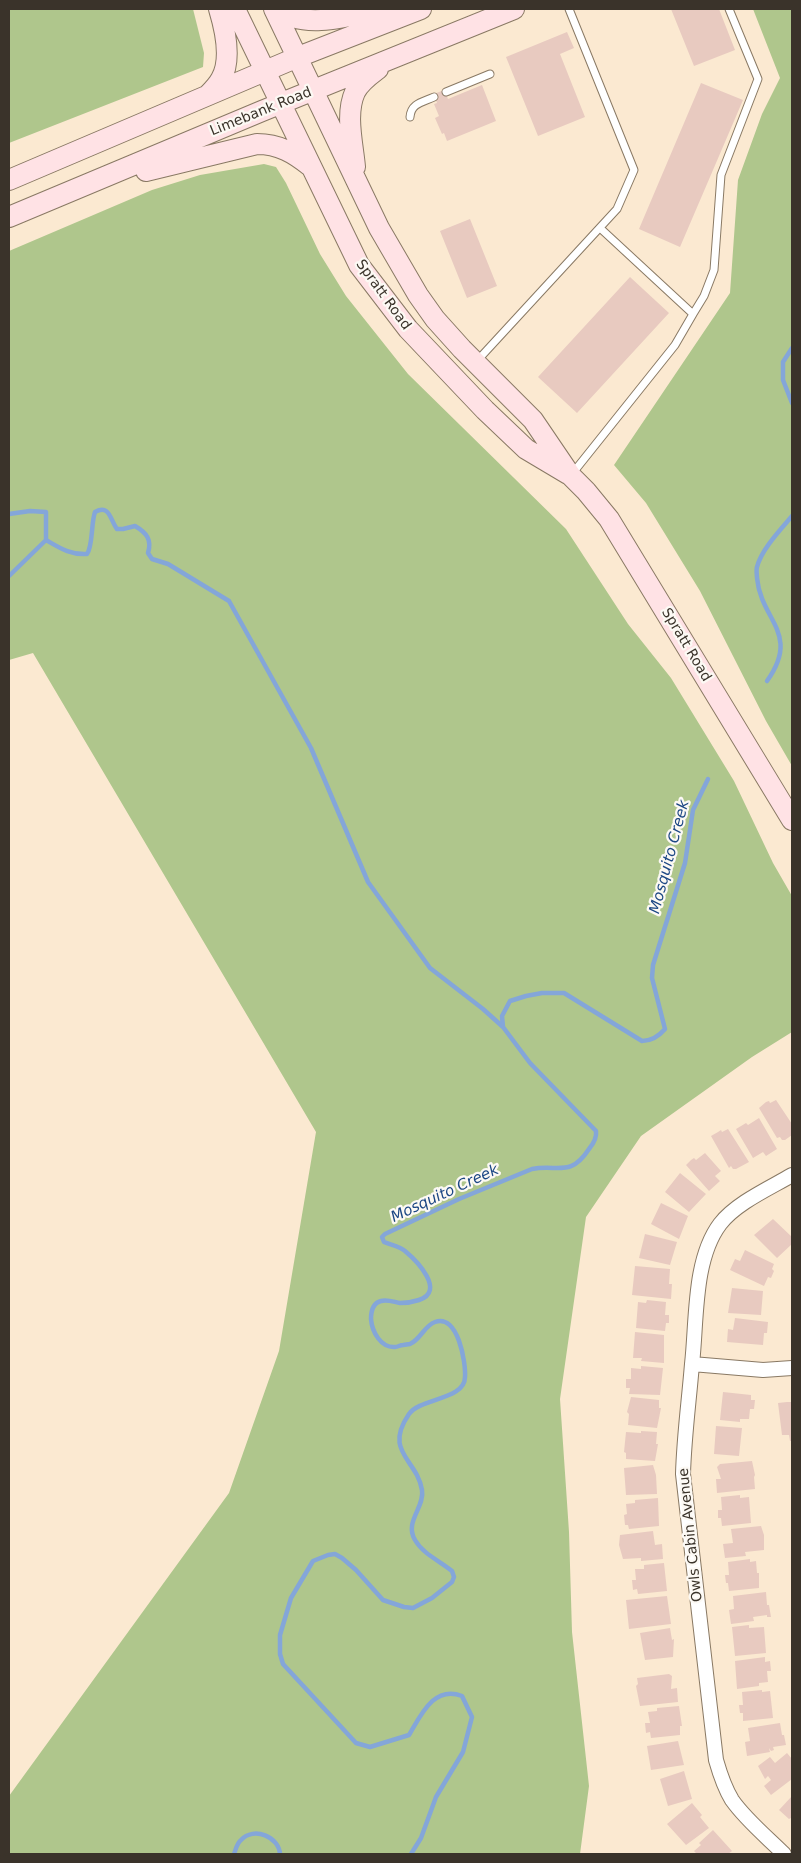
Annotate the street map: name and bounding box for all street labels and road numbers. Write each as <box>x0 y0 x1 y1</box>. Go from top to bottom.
street label: Limebank Road <box>208 84 314 140</box>
street label: Spratt Road <box>352 257 414 333</box>
street label: Spratt Road <box>658 605 714 685</box>
street label: Owls Cabin Avenue <box>676 1467 706 1603</box>

